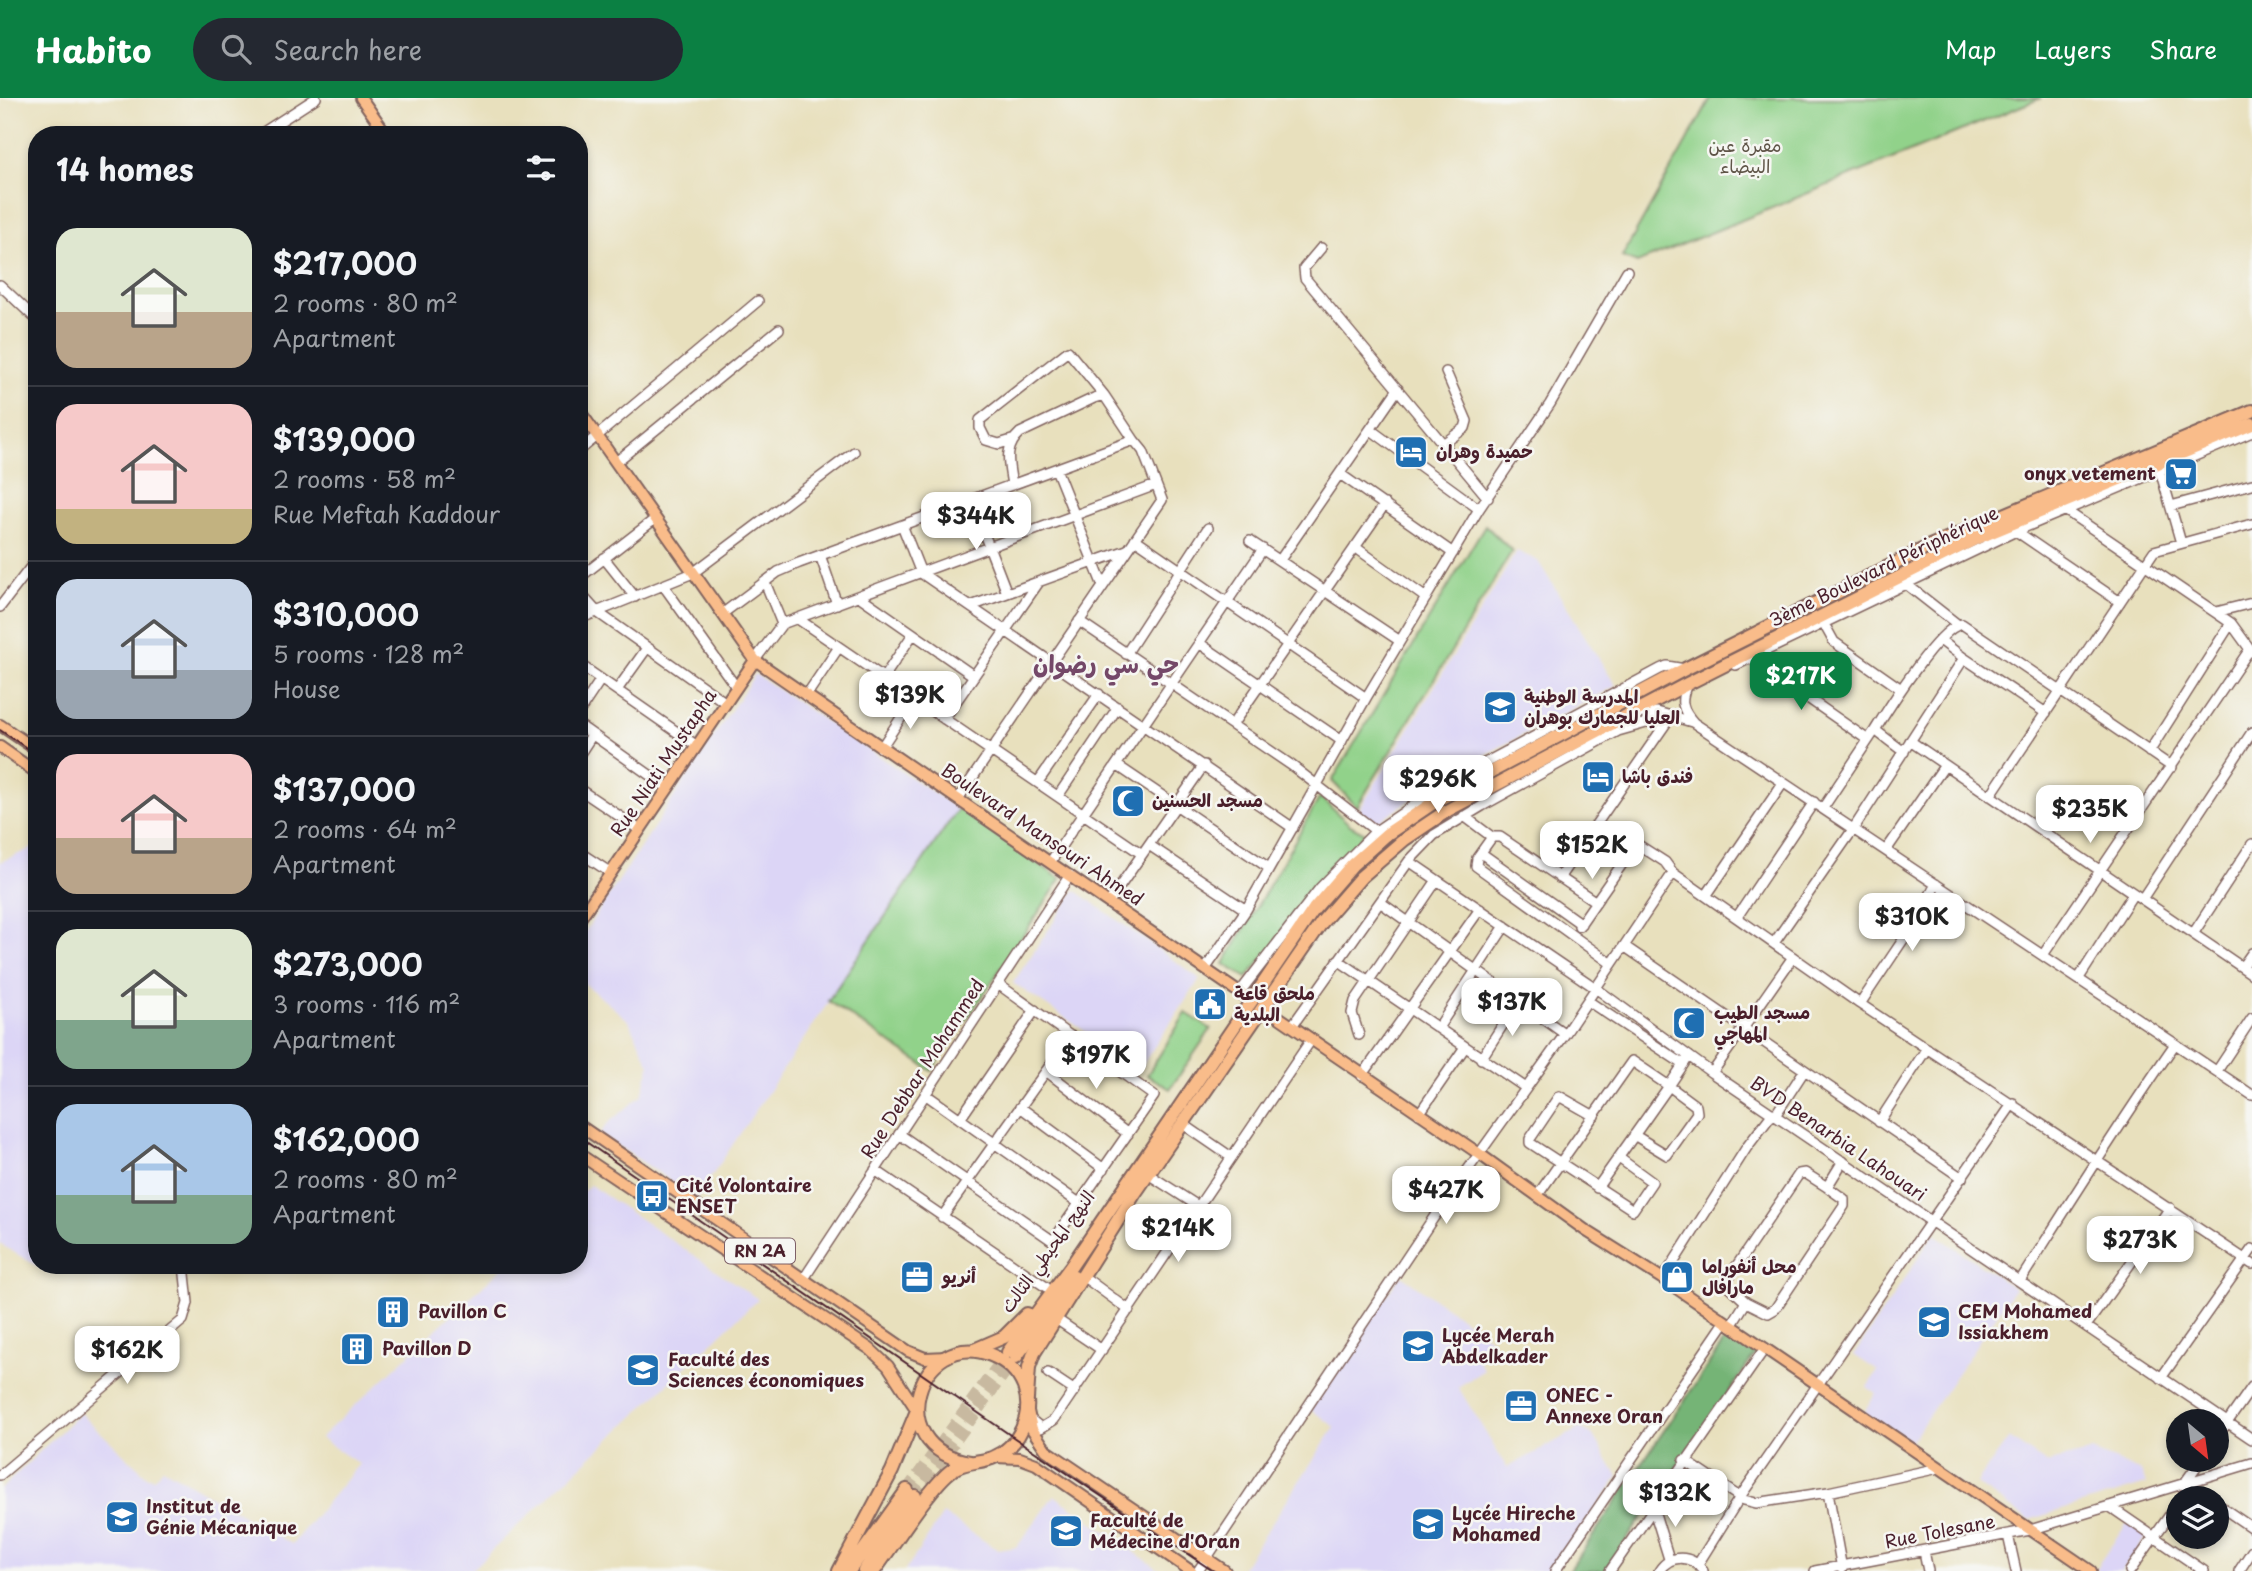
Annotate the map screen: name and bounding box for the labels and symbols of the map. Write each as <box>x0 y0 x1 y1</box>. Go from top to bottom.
park label: مقبرة عين البيضاء <box>1708 131 1782 179</box>
hotel icon: حميدة وهران <box>1392 433 1430 471</box>
place label: حميدة وهران <box>1436 437 1533 464</box>
supermarket icon: onyx vetement <box>2162 455 2200 493</box>
place label: onyx vetement <box>2024 459 2156 486</box>
pin: $344K <box>927 492 1025 552</box>
street label: 3ème Boulevard Périphérique <box>1764 498 2003 633</box>
district label: حي سي رضوان <box>1033 645 1179 686</box>
pin: $217K <box>1752 652 1850 712</box>
pin: $139K <box>861 672 959 731</box>
street label: Rue Niati Mustapha <box>603 682 723 841</box>
place label: المدرسة الوطنية العليا للجمارك بوهران <box>1524 682 1680 730</box>
school or university icon: المدرسة الوطنية العليا للجمارك بوهران <box>1481 688 1519 726</box>
street label: Boulevard Mansouri Ahmed <box>936 756 1149 912</box>
pin: $296K <box>1389 756 1487 815</box>
hotel icon: فندق باشا <box>1579 758 1617 796</box>
place label: فندق باشا <box>1622 762 1693 789</box>
mosque icon: مسجد الحسنين <box>1109 782 1147 820</box>
place label: مسجد الحسنين <box>1152 786 1263 813</box>
pin: $235K <box>2041 786 2139 845</box>
pin: $152K <box>1543 822 1641 881</box>
pin: $310K <box>1863 894 1961 953</box>
street label: Rue Debbar Mohammed <box>853 973 990 1163</box>
pin: $137K <box>1463 978 1561 1038</box>
place label: ملحق قاعة البلدية <box>1234 979 1315 1027</box>
public building icon: ملحق قاعة البلدية <box>1191 985 1229 1023</box>
place label: مسجد الطيب المهاجي <box>1714 998 1810 1050</box>
mosque icon: مسجد الطيب المهاجي <box>1670 1004 1708 1042</box>
pin: $197K <box>1047 1032 1145 1091</box>
street label: BVD Benarbia Lahouari <box>1745 1069 1932 1207</box>
pin: $427K <box>1397 1166 1495 1226</box>
place label: Cité Volontaire ENSET <box>676 1171 812 1219</box>
bus stop icon: Cité Volontaire ENSET <box>633 1177 671 1215</box>
street label: النهج المحيطي الثالث <box>993 1184 1104 1320</box>
pin: $214K <box>1129 1204 1227 1264</box>
pin: $273K <box>2091 1216 2189 1276</box>
road number: RN 2A <box>725 1238 795 1264</box>
place label: محل أنفوراما مارافال <box>1702 1252 1797 1300</box>
office icon: أنريو <box>898 1258 936 1296</box>
shop icon: محل أنفوراما مارافال <box>1658 1258 1696 1296</box>
place label: أنريو <box>941 1262 976 1289</box>
building icon: Pavillon C <box>374 1293 412 1331</box>
place label: Pavillon C <box>418 1297 507 1324</box>
place label: CEM Mohamed Issiakhem <box>1958 1297 2092 1345</box>
school or university icon: CEM Mohamed Issiakhem <box>1915 1303 1953 1341</box>
place label: Lycée Merah Abdelkader <box>1441 1321 1554 1369</box>
pin: $162K <box>78 1326 176 1386</box>
school or university icon: Lycée Merah Abdelkader <box>1399 1327 1437 1365</box>
building icon: Pavillon D <box>338 1330 376 1368</box>
place label: Pavillon D <box>382 1334 472 1361</box>
place label: Faculté des Sciences économiques <box>668 1345 864 1393</box>
school or university icon: Faculté des Sciences économiques <box>624 1351 662 1389</box>
place label: ONEC - Annexe Oran <box>1546 1381 1663 1429</box>
office icon: ONEC - Annexe Oran <box>1502 1387 1540 1425</box>
north arrow <box>2166 1409 2230 1472</box>
pin: $132K <box>1626 1470 1724 1529</box>
place label: Institut de Génie Mécanique <box>146 1492 297 1540</box>
school or university icon: Institut de Génie Mécanique <box>103 1498 141 1536</box>
place label: Lycée Hireche Mohamed <box>1452 1499 1576 1547</box>
school or university icon: Lycée Hireche Mohamed <box>1409 1505 1447 1543</box>
place label: Faculté de Médecine d'Oran <box>1090 1506 1240 1554</box>
street label: Rue Tolesane <box>1882 1507 1997 1554</box>
school or university icon: Faculté de Médecine d'Oran <box>1047 1512 1085 1550</box>

